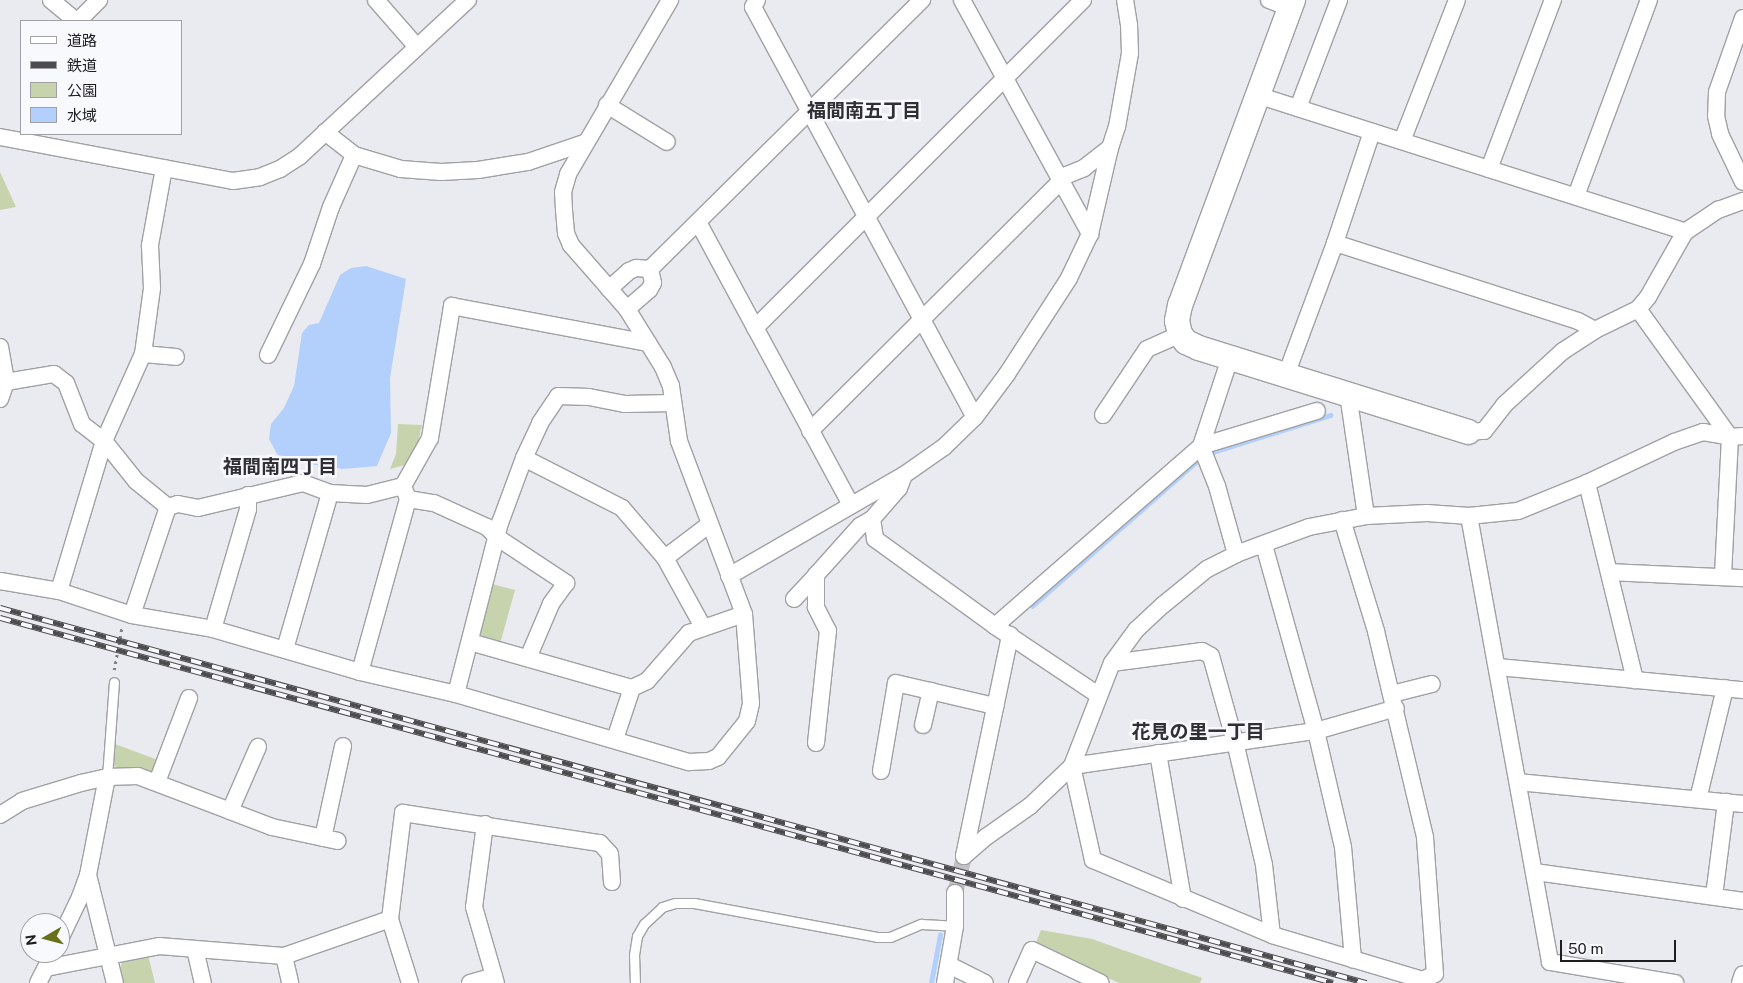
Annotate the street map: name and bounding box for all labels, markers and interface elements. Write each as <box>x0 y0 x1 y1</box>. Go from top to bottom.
legend <box>20 20 182 135</box>
text: 道路 <box>67 32 97 49</box>
text: 鉄道 <box>67 57 97 74</box>
text: 公園 <box>67 82 97 99</box>
district label: 福間南五丁目 <box>807 100 921 122</box>
text: 水域 <box>67 107 97 124</box>
district label: 福間南四丁目 <box>223 456 337 478</box>
district label: 花見の里一丁目 <box>1132 721 1264 743</box>
north arrow <box>20 913 70 963</box>
scale bar <box>1563 930 1679 962</box>
text: N <box>22 933 40 946</box>
text: 50 m <box>1568 940 1603 957</box>

